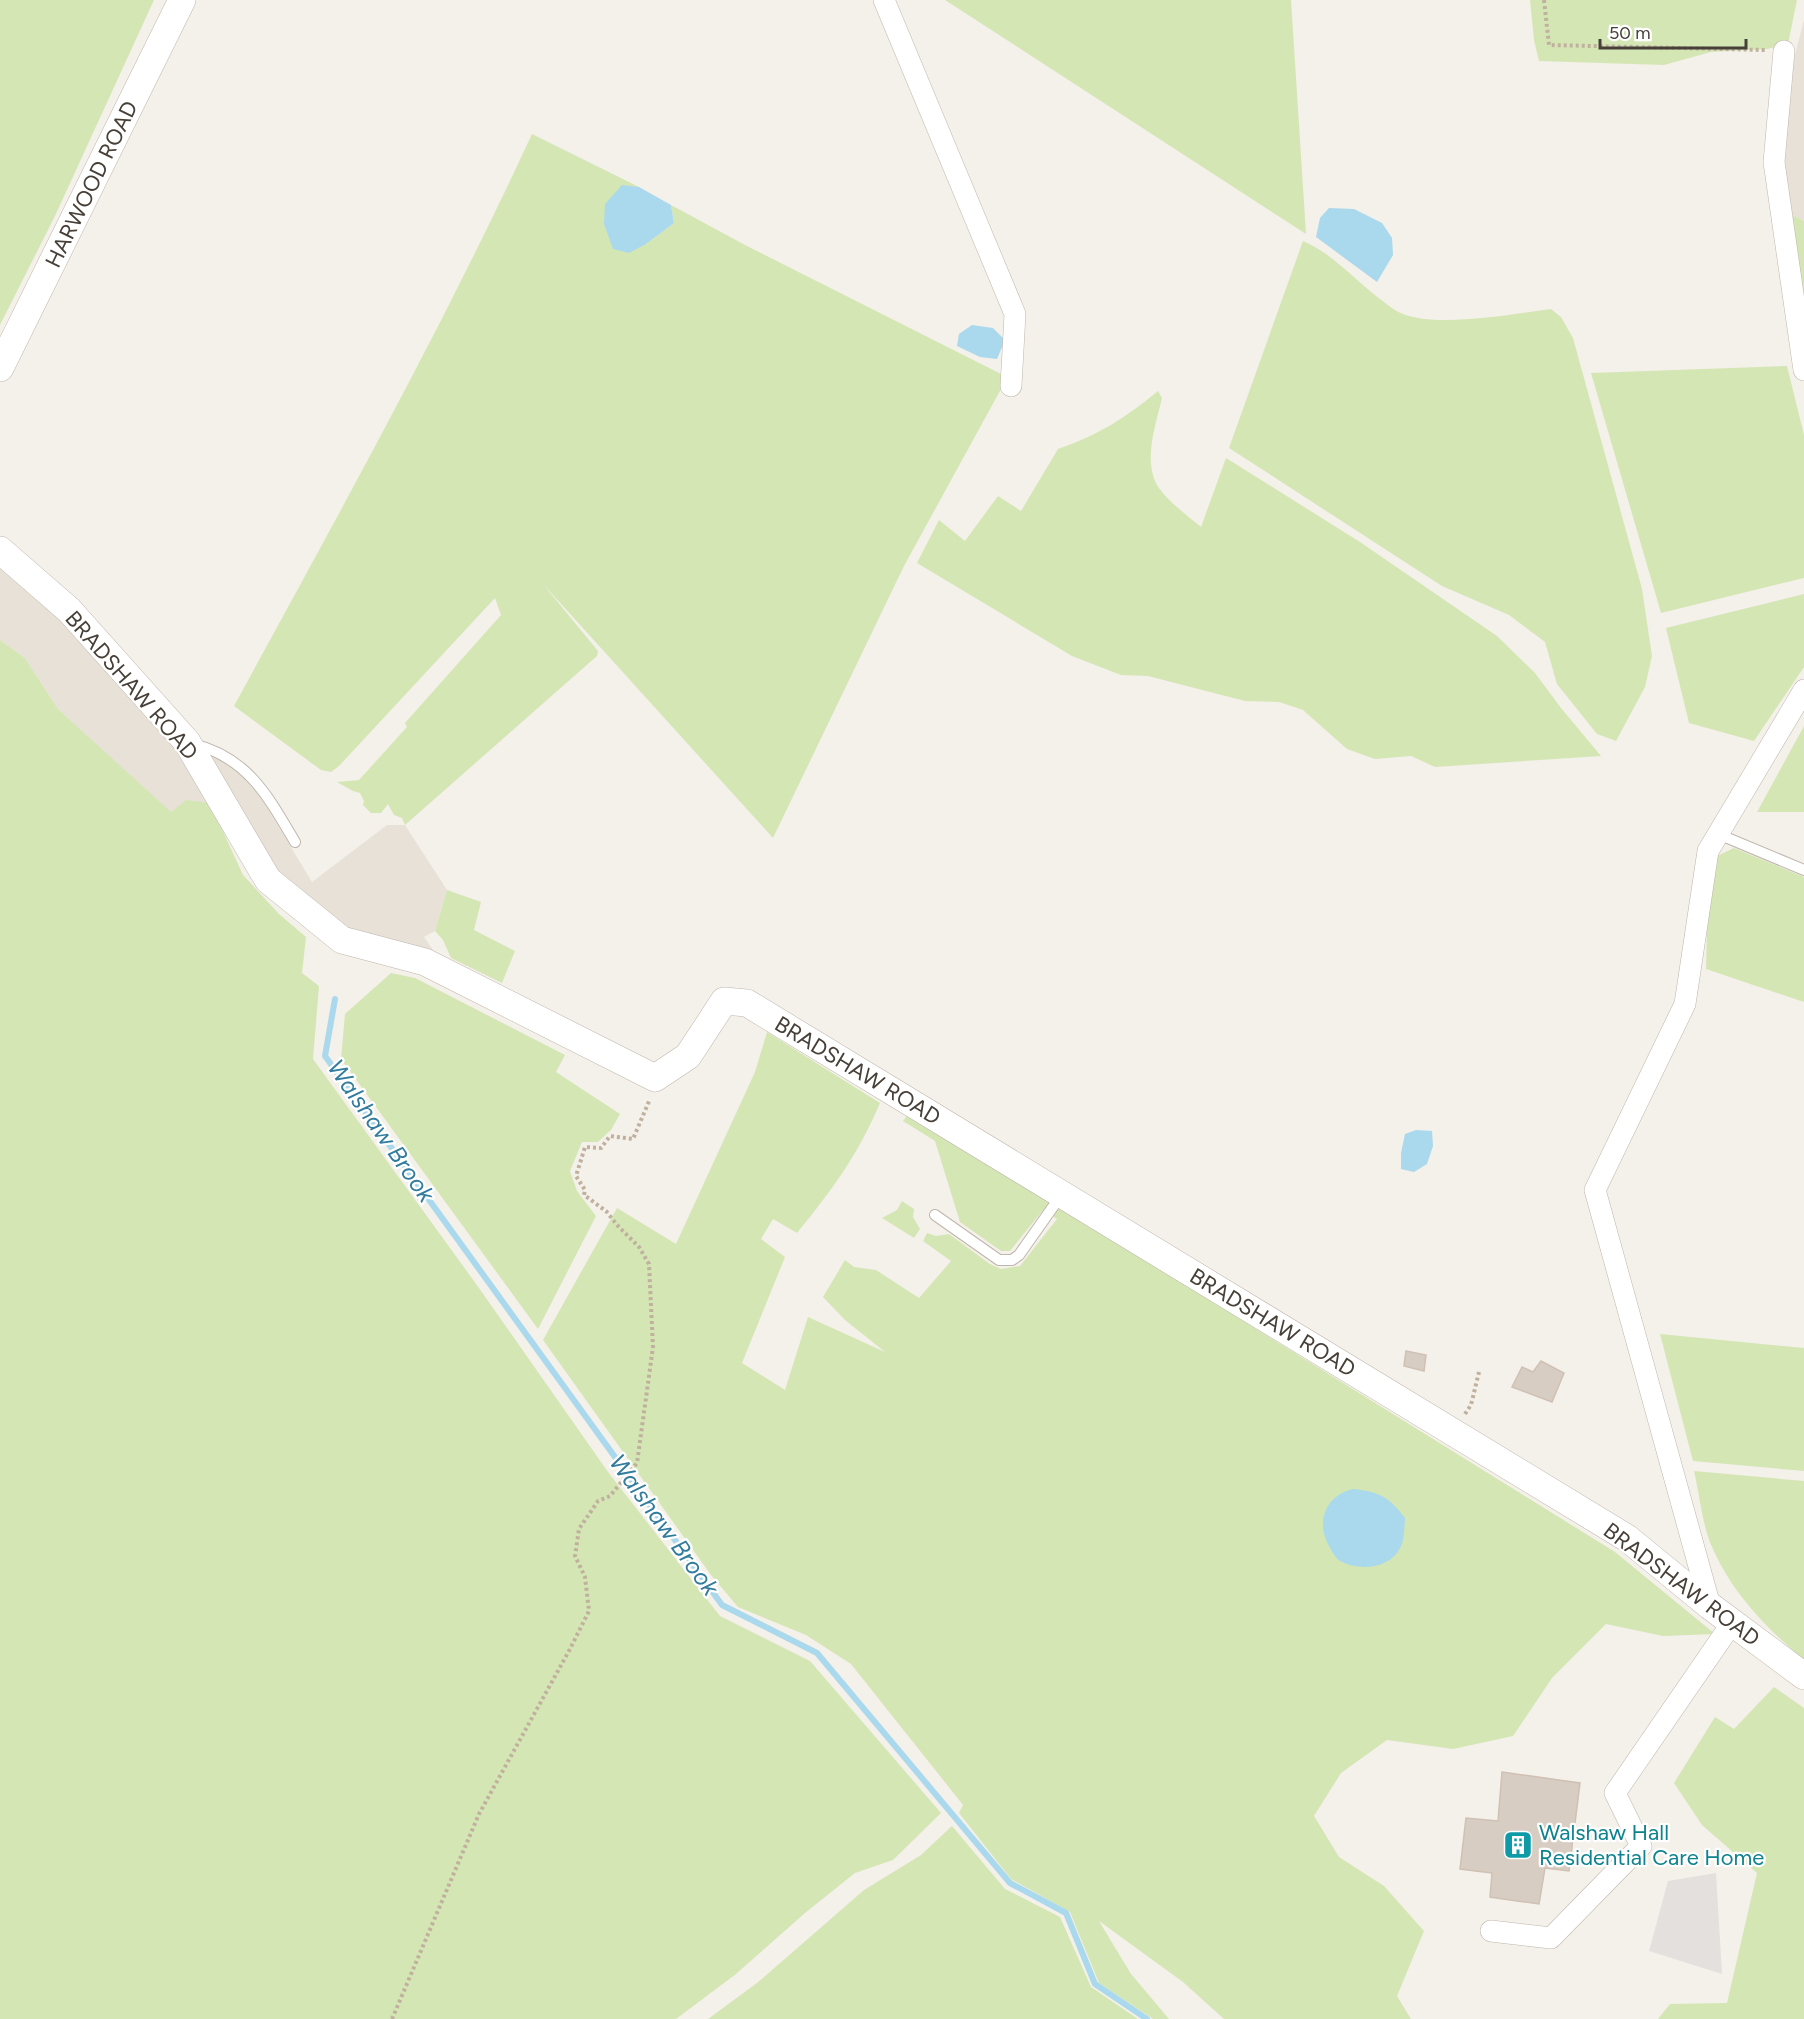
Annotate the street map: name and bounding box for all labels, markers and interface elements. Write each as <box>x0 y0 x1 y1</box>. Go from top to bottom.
scale bar <box>1600 12 1746 50</box>
text: 50 m <box>1609 22 1651 44</box>
street label: HARWOOD ROAD <box>39 97 143 272</box>
street label: BRADSHAW ROAD <box>59 605 204 765</box>
street label: BRADSHAW ROAD <box>770 1010 946 1131</box>
water label: Walshaw Brook <box>322 1054 442 1209</box>
street label: BRADSHAW ROAD <box>1185 1262 1361 1383</box>
water label: Walshaw Brook <box>603 1448 726 1602</box>
street label: BRADSHAW ROAD <box>1598 1517 1765 1652</box>
place label: Walshaw Hall Residential Care Home <box>1539 1819 1764 1871</box>
building icon: Walshaw Hall Residential Care Home <box>1502 1829 1534 1861</box>

